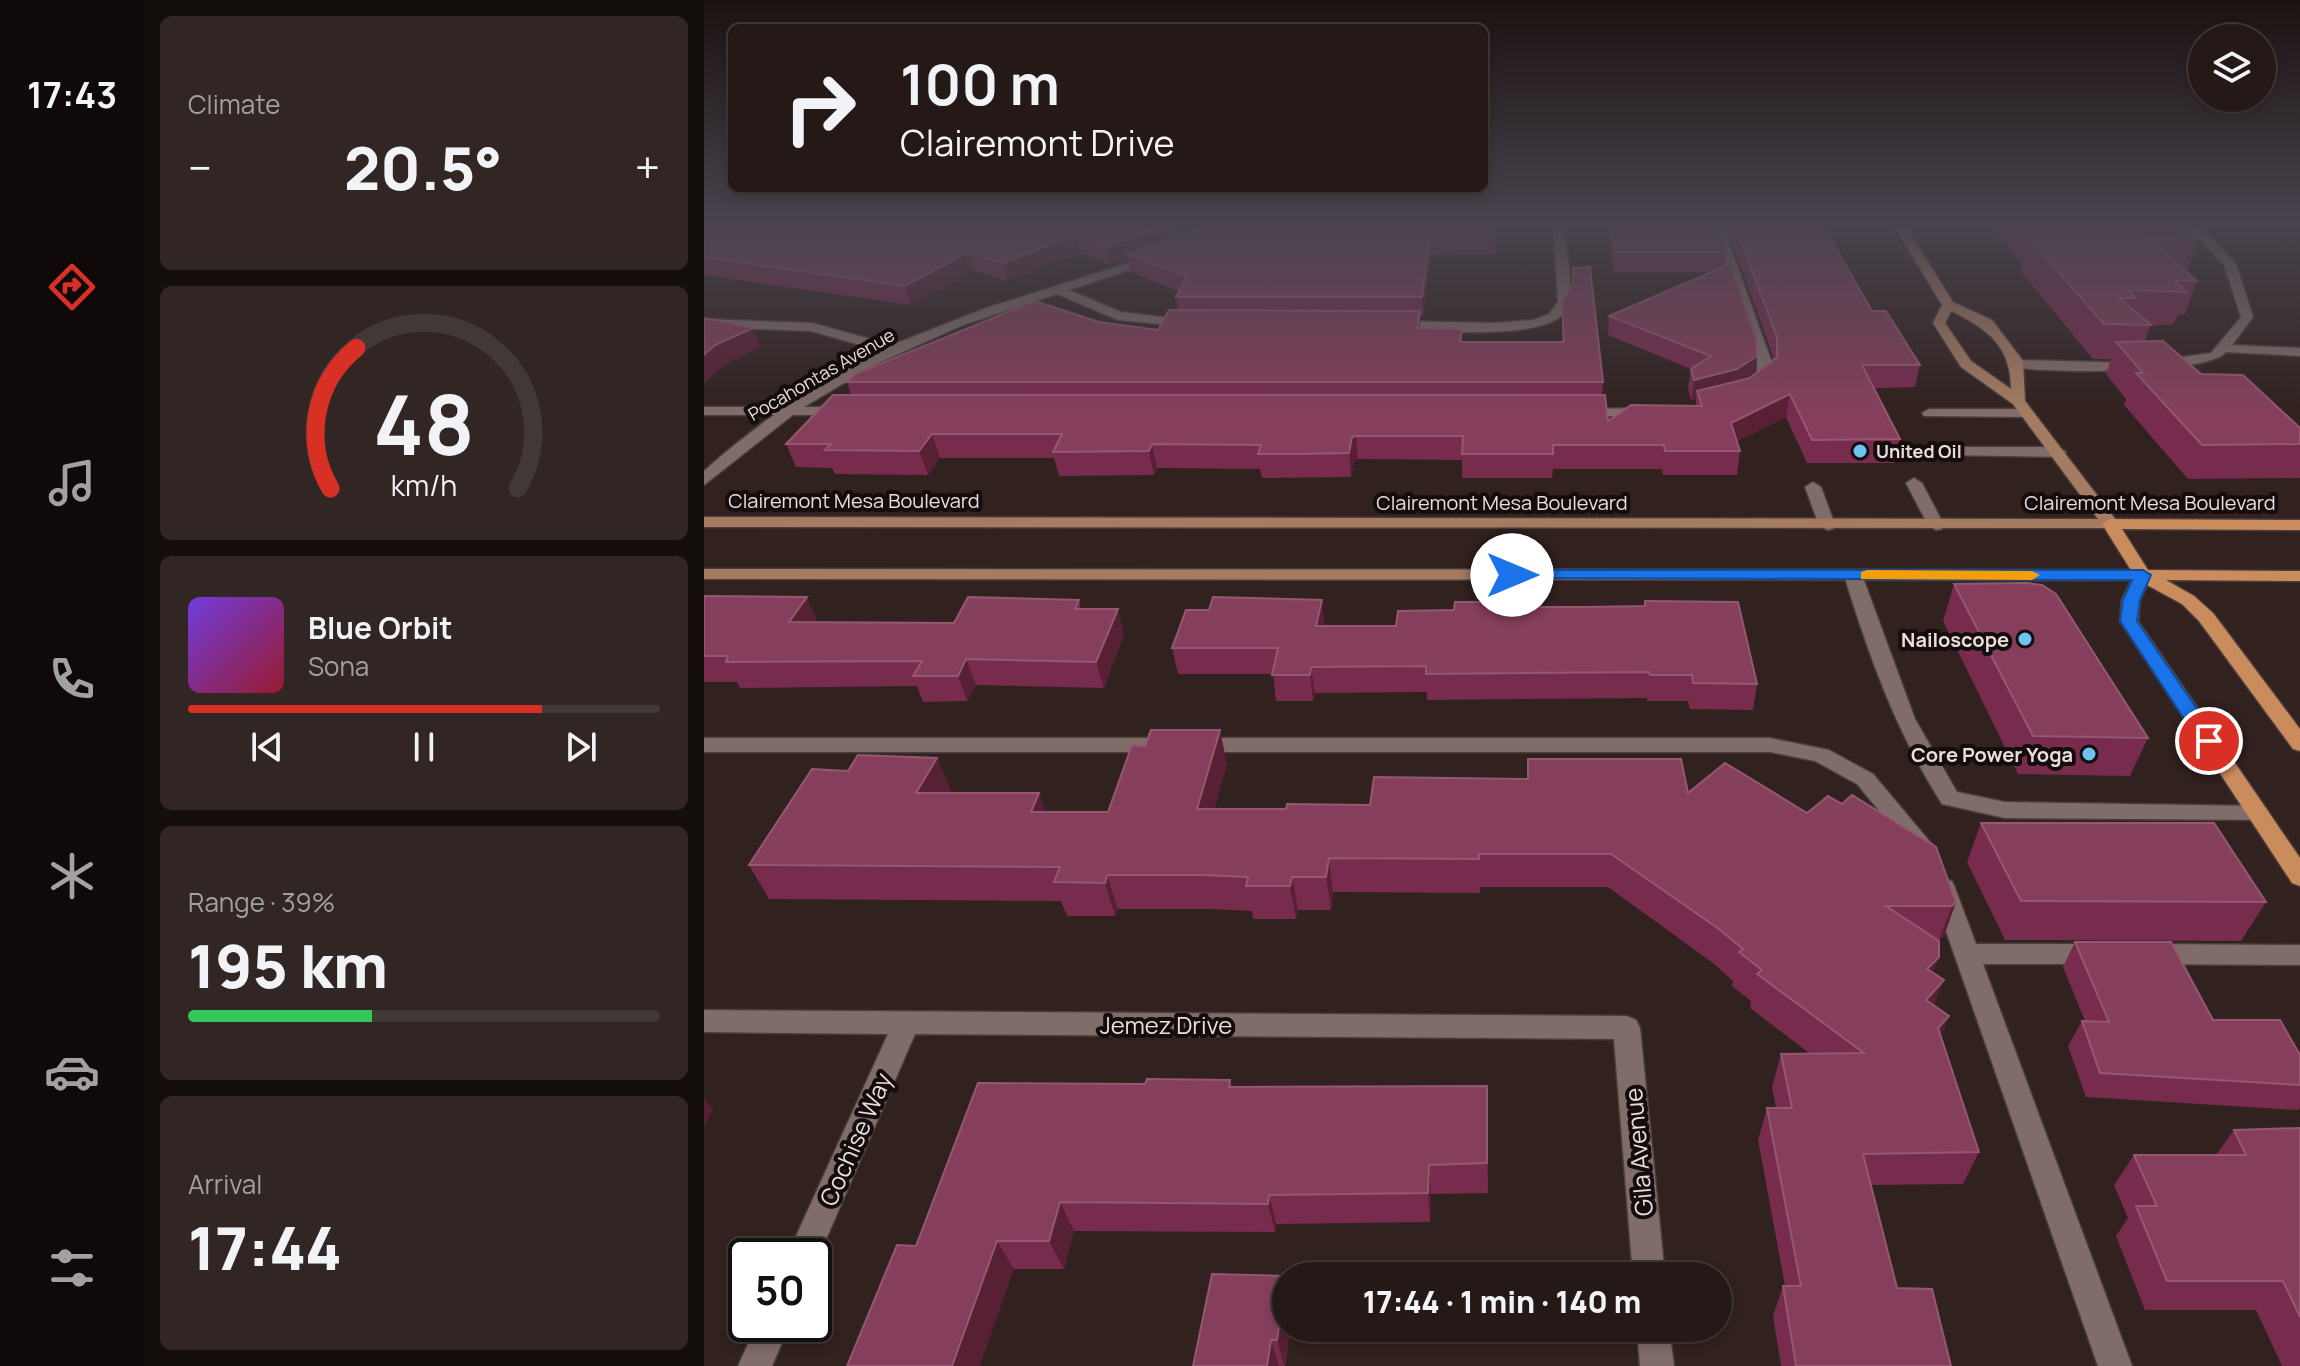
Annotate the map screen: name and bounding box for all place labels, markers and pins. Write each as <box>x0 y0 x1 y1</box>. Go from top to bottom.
place label: United Oil <box>1876 439 1962 463</box>
marker: United Oil <box>1851 442 1869 460</box>
place label: Nailoscope <box>1901 626 2009 653</box>
marker: Nailoscope <box>2016 630 2034 648</box>
pin <box>2175 707 2243 775</box>
place label: Core Power Yoga <box>1911 741 2073 768</box>
marker: Core Power Yoga <box>2080 745 2098 763</box>

